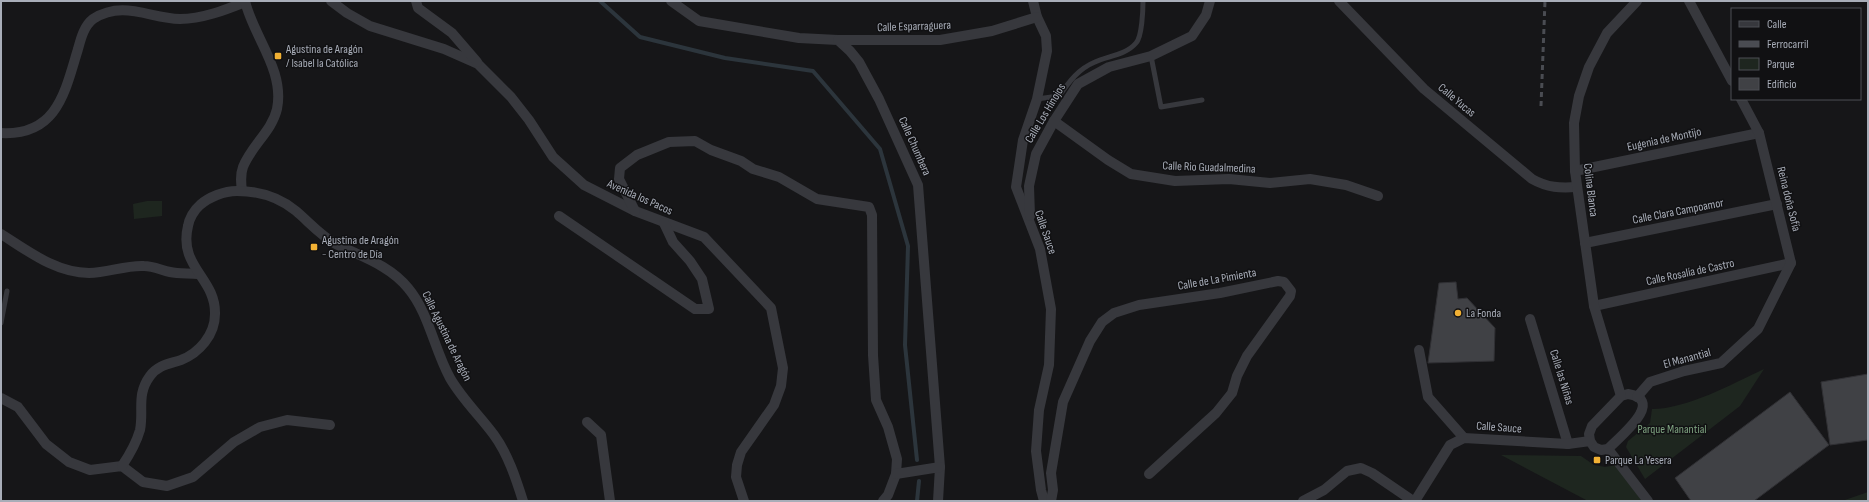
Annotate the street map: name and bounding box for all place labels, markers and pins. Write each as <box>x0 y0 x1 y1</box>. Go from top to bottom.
place label: Agustina de Aragón / Isabel la Católica <box>285 42 363 71</box>
marker: Agustina de Aragón / Isabel la Católica <box>273 51 283 61</box>
place label: Agustina de Aragón - Centro de Día <box>321 233 399 262</box>
marker: Agustina de Aragón - Centro de Día <box>309 242 319 252</box>
place label: La Fonda <box>1466 306 1501 321</box>
marker: La Fonda <box>1453 308 1463 318</box>
place label: Parque La Yesera <box>1605 453 1672 468</box>
marker: Parque La Yesera <box>1592 455 1602 465</box>

